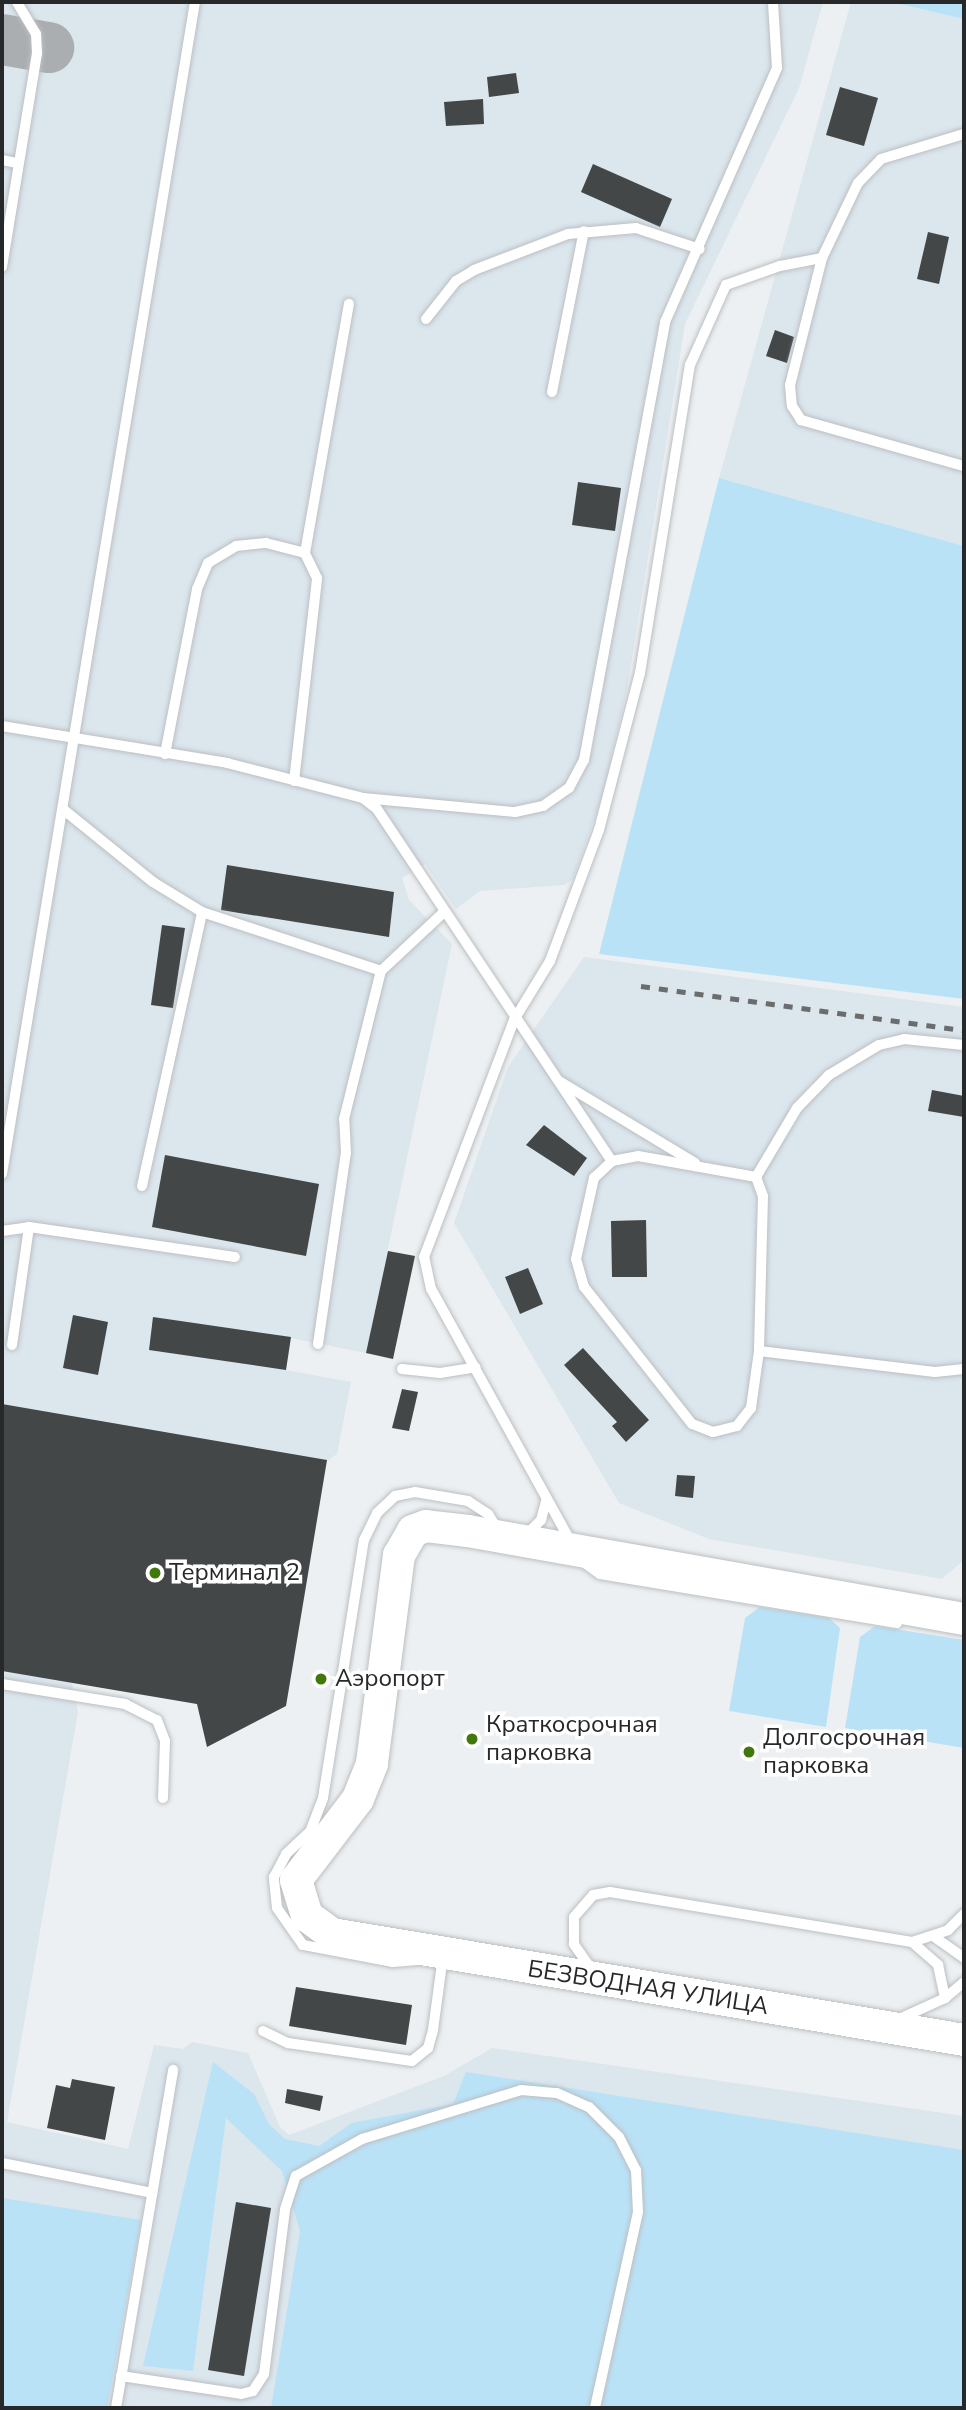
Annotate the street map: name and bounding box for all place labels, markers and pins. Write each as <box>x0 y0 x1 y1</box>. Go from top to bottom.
place label: Терминал 2 <box>169 1559 300 1587</box>
marker: Терминал 2 <box>147 1565 163 1581</box>
place label: Аэропорт <box>335 1665 445 1693</box>
marker: Аэропорт <box>313 1671 329 1687</box>
place label: Краткосрочная парковка <box>486 1711 658 1767</box>
place label: Долгосрочная парковка <box>763 1724 925 1780</box>
marker: Краткосрочная парковка <box>464 1731 480 1747</box>
marker: Долгосрочная парковка <box>741 1744 757 1760</box>

